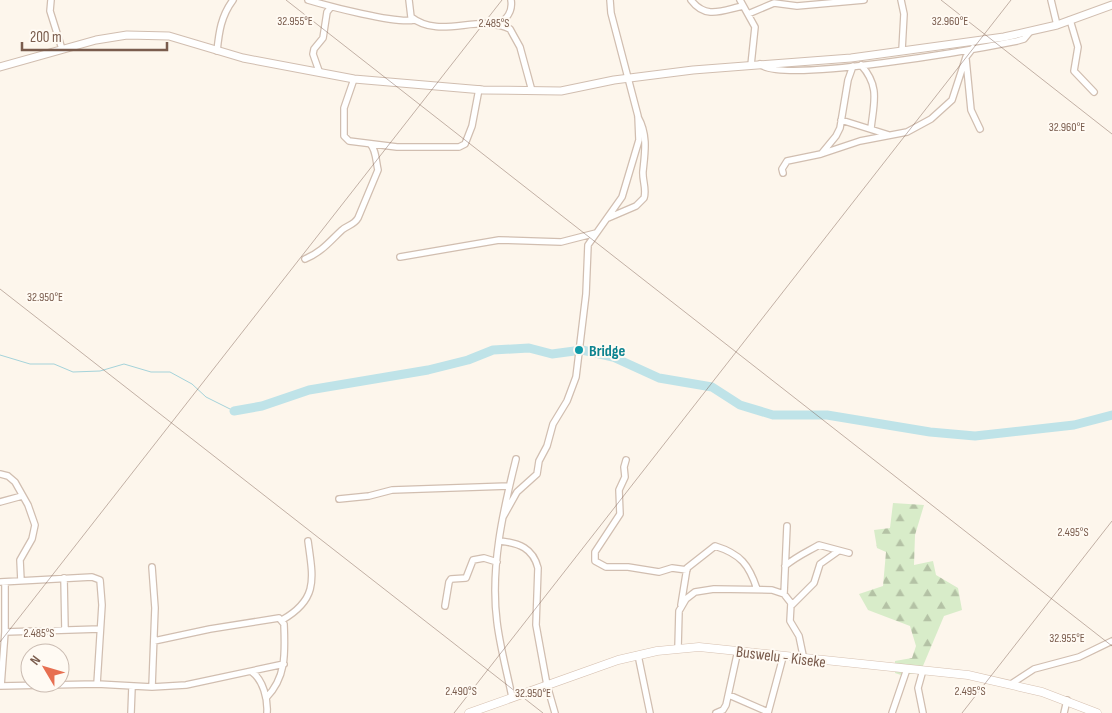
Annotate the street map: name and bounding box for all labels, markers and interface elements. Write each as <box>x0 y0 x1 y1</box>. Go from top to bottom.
text: 32.955°E <box>277 14 313 29</box>
text: 32.960°E <box>932 14 968 29</box>
text: 2.485°S <box>478 16 510 31</box>
scale bar <box>22 20 168 52</box>
text: 200 m <box>30 28 62 47</box>
text: 32.960°E <box>1049 120 1085 135</box>
text: 32.950°E <box>27 290 63 305</box>
place label: Bridge <box>589 342 625 361</box>
marker: Bridge <box>573 344 585 356</box>
text: 2.495°S <box>1057 525 1089 540</box>
text: 2.485°S <box>23 626 55 641</box>
text: 32.955°E <box>1049 631 1085 646</box>
north arrow <box>20 643 70 693</box>
street label: Buswelu - Kiseke <box>735 643 827 672</box>
text: N <box>26 652 44 668</box>
text: 2.490°S <box>445 684 477 699</box>
text: 2.495°S <box>954 684 986 699</box>
text: 32.950°E <box>515 686 551 701</box>

